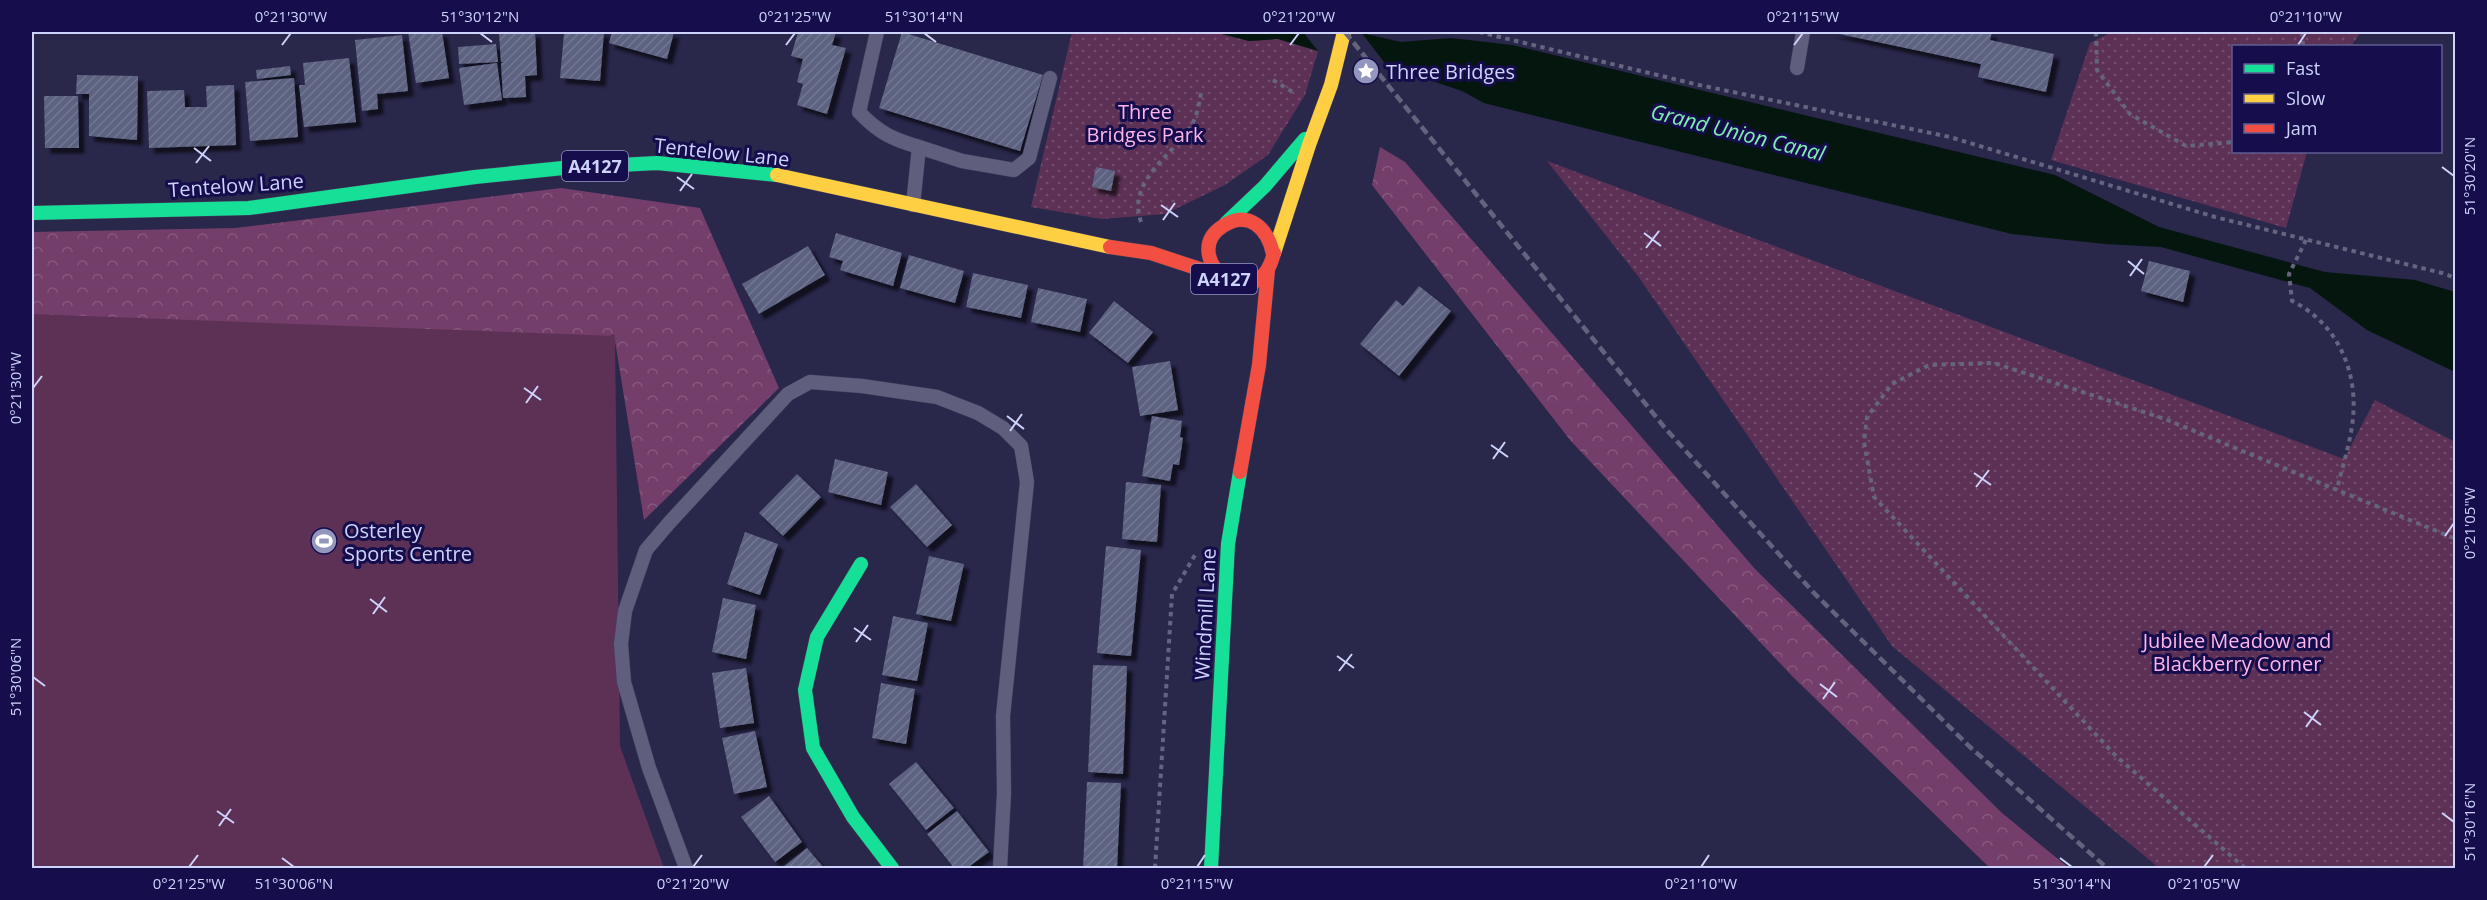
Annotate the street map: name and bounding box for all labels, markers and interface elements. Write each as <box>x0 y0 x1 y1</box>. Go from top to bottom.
text: 0°21'30"W <box>255 6 327 26</box>
text: 51°30'12"N <box>441 6 519 26</box>
text: 0°21'25"W <box>759 6 831 26</box>
text: 51°30'14"N <box>885 6 963 26</box>
text: 0°21'20"W <box>1263 6 1335 26</box>
text: 0°21'15"W <box>1767 6 1839 26</box>
text: 0°21'10"W <box>2270 6 2342 26</box>
legend <box>2232 45 2442 153</box>
place icon: Three Bridges <box>1351 56 1381 86</box>
text: Fast <box>2286 56 2320 80</box>
place label: Three Bridges <box>1386 58 1515 85</box>
text: Slow <box>2286 86 2325 110</box>
water label: Grand Union Canal <box>1648 97 1829 167</box>
park label: Three Bridges Park <box>1086 98 1204 148</box>
text: Jam <box>2284 116 2318 140</box>
street label: Tentelow Lane <box>653 131 791 173</box>
text: 51°30'20"N <box>2459 137 2479 215</box>
road number: A4127 <box>562 151 628 181</box>
street label: Tentelow Lane <box>167 167 305 203</box>
road number: A4127 <box>1191 264 1257 294</box>
text: 0°21'30"W <box>5 352 25 424</box>
text: 0°21'05"W <box>2459 487 2479 559</box>
place label: Osterley Sports Centre <box>344 517 472 567</box>
sports icon: Osterley Sports Centre <box>309 526 339 556</box>
street label: Windmill Lane <box>1188 547 1222 681</box>
park label: Jubilee Meadow and Blackberry Corner <box>2141 627 2331 677</box>
text: 51°30'06"N <box>5 638 25 716</box>
text: 51°30'16"N <box>2459 783 2479 861</box>
text: 0°21'25"W <box>153 873 225 893</box>
text: 51°30'06"N <box>255 873 333 893</box>
text: 0°21'20"W <box>657 873 729 893</box>
text: 0°21'15"W <box>1161 873 1233 893</box>
text: 0°21'10"W <box>1665 873 1737 893</box>
text: 51°30'14"N <box>2033 873 2111 893</box>
text: 0°21'05"W <box>2168 873 2240 893</box>

